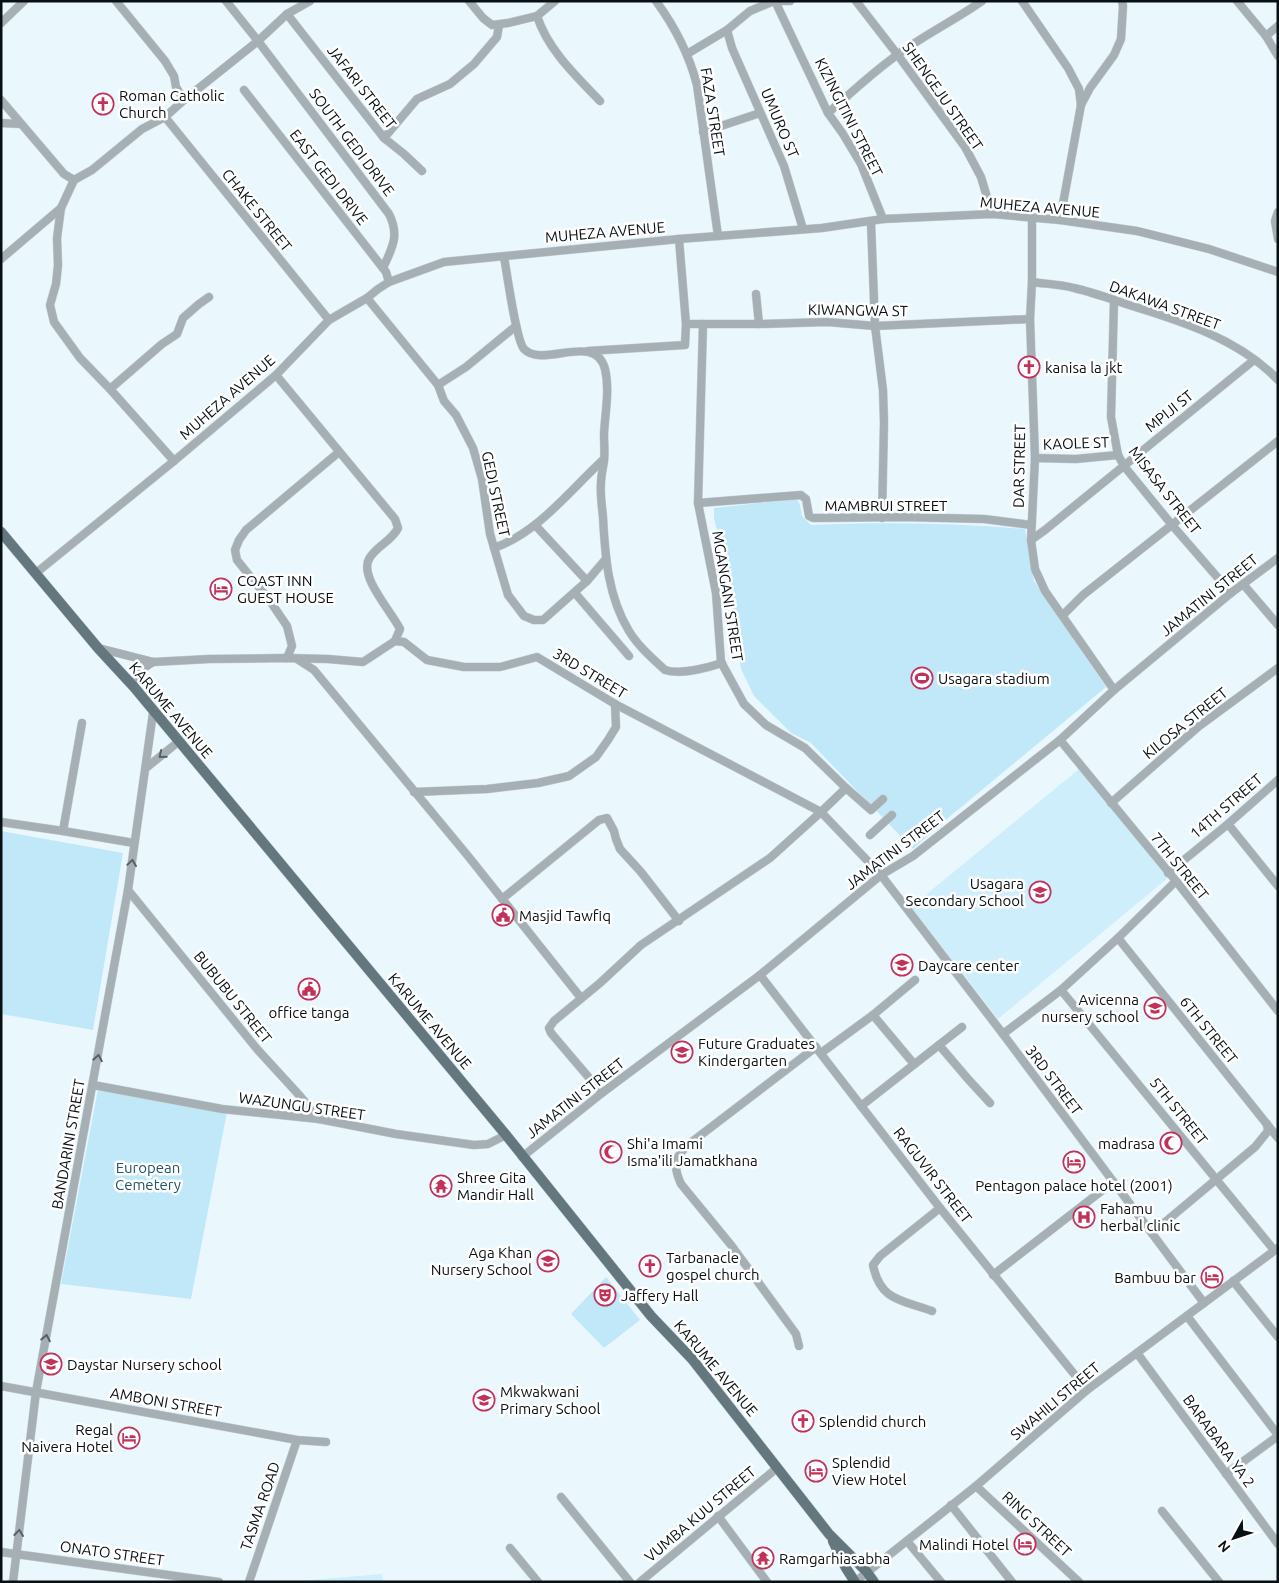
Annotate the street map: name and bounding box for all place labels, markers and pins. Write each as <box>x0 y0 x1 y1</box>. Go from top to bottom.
place label: Roman Catholic Church <box>119 87 224 121</box>
church icon: Roman Catholic Church <box>91 92 115 116</box>
church icon: kanisa la jkt <box>1017 355 1041 379</box>
place label: kanisa la jkt <box>1045 359 1122 376</box>
place label: COAST INN GUEST HOUSE <box>237 572 334 606</box>
hotel icon: COAST INN GUEST HOUSE <box>209 577 233 601</box>
sports icon: Usagara stadium <box>910 666 934 690</box>
place label: Usagara stadium <box>938 670 1050 687</box>
place label: Usagara Secondary School <box>906 875 1024 909</box>
school or university icon: Usagara Secondary School <box>1028 880 1052 904</box>
public building icon: Masjid Tawfiq <box>491 903 515 927</box>
place label: Masjid Tawfiq <box>519 907 611 924</box>
school or university icon: Daycare center <box>890 953 914 977</box>
place label: Daycare center <box>918 957 1019 974</box>
public building icon: office tanga <box>297 977 321 1001</box>
place label: Avicenna nursery school <box>1041 991 1139 1025</box>
school or university icon: Avicenna nursery school <box>1143 996 1167 1020</box>
place label: office tanga <box>269 1004 349 1021</box>
place label: Future Graduates Kindergarten <box>698 1035 815 1069</box>
school or university icon: Future Graduates Kindergarten <box>670 1040 694 1064</box>
mosque icon: madrasa <box>1159 1131 1183 1155</box>
place label: Shi'a Imami Isma'ili Jamatkhana <box>627 1135 758 1169</box>
place label: madrasa <box>1098 1135 1155 1152</box>
mosque icon: Shi'a Imami Isma'ili Jamatkhana <box>599 1140 623 1164</box>
hotel icon: Pentagon palace hotel (2001) <box>1062 1150 1086 1174</box>
place label: Shree Gita Mandir Hall <box>457 1169 534 1203</box>
temple icon: Shree Gita Mandir Hall <box>429 1174 453 1198</box>
place label: Pentagon palace hotel (2001) <box>975 1177 1173 1194</box>
place label: Fahamu herbal clinic <box>1100 1200 1180 1234</box>
hospital icon: Fahamu herbal clinic <box>1072 1205 1096 1229</box>
place label: Aga Khan Nursery School <box>431 1244 532 1278</box>
school or university icon: Aga Khan Nursery School <box>536 1249 560 1273</box>
place label: Tarbanacle gospel church <box>666 1249 760 1283</box>
church icon: Tarbanacle gospel church <box>638 1254 662 1278</box>
hotel icon: Bambuu bar <box>1200 1265 1224 1289</box>
place label: Bambuu bar <box>1114 1269 1196 1286</box>
theatre icon: Jaffery Hall <box>593 1283 617 1307</box>
place label: Jaffery Hall <box>621 1287 699 1304</box>
school or university icon: Daystar Nursery school <box>39 1352 63 1376</box>
place label: Daystar Nursery school <box>67 1356 222 1373</box>
place label: Mkwakwani Primary School <box>500 1383 601 1417</box>
school or university icon: Mkwakwani Primary School <box>472 1388 496 1412</box>
church icon: Splendid church <box>791 1409 815 1433</box>
place label: Splendid church <box>819 1413 926 1430</box>
place label: Regal Naivera Hotel <box>21 1421 113 1455</box>
hotel icon: Regal Naivera Hotel <box>117 1426 141 1450</box>
place label: Splendid View Hotel <box>832 1454 906 1488</box>
hotel icon: Splendid View Hotel <box>804 1459 828 1483</box>
hotel icon: Malindi Hotel <box>1013 1532 1037 1556</box>
place label: Malindi Hotel <box>919 1536 1009 1553</box>
temple icon: Ramgarhiasabha <box>751 1546 775 1570</box>
place label: Ramgarhiasabha <box>779 1550 890 1567</box>

